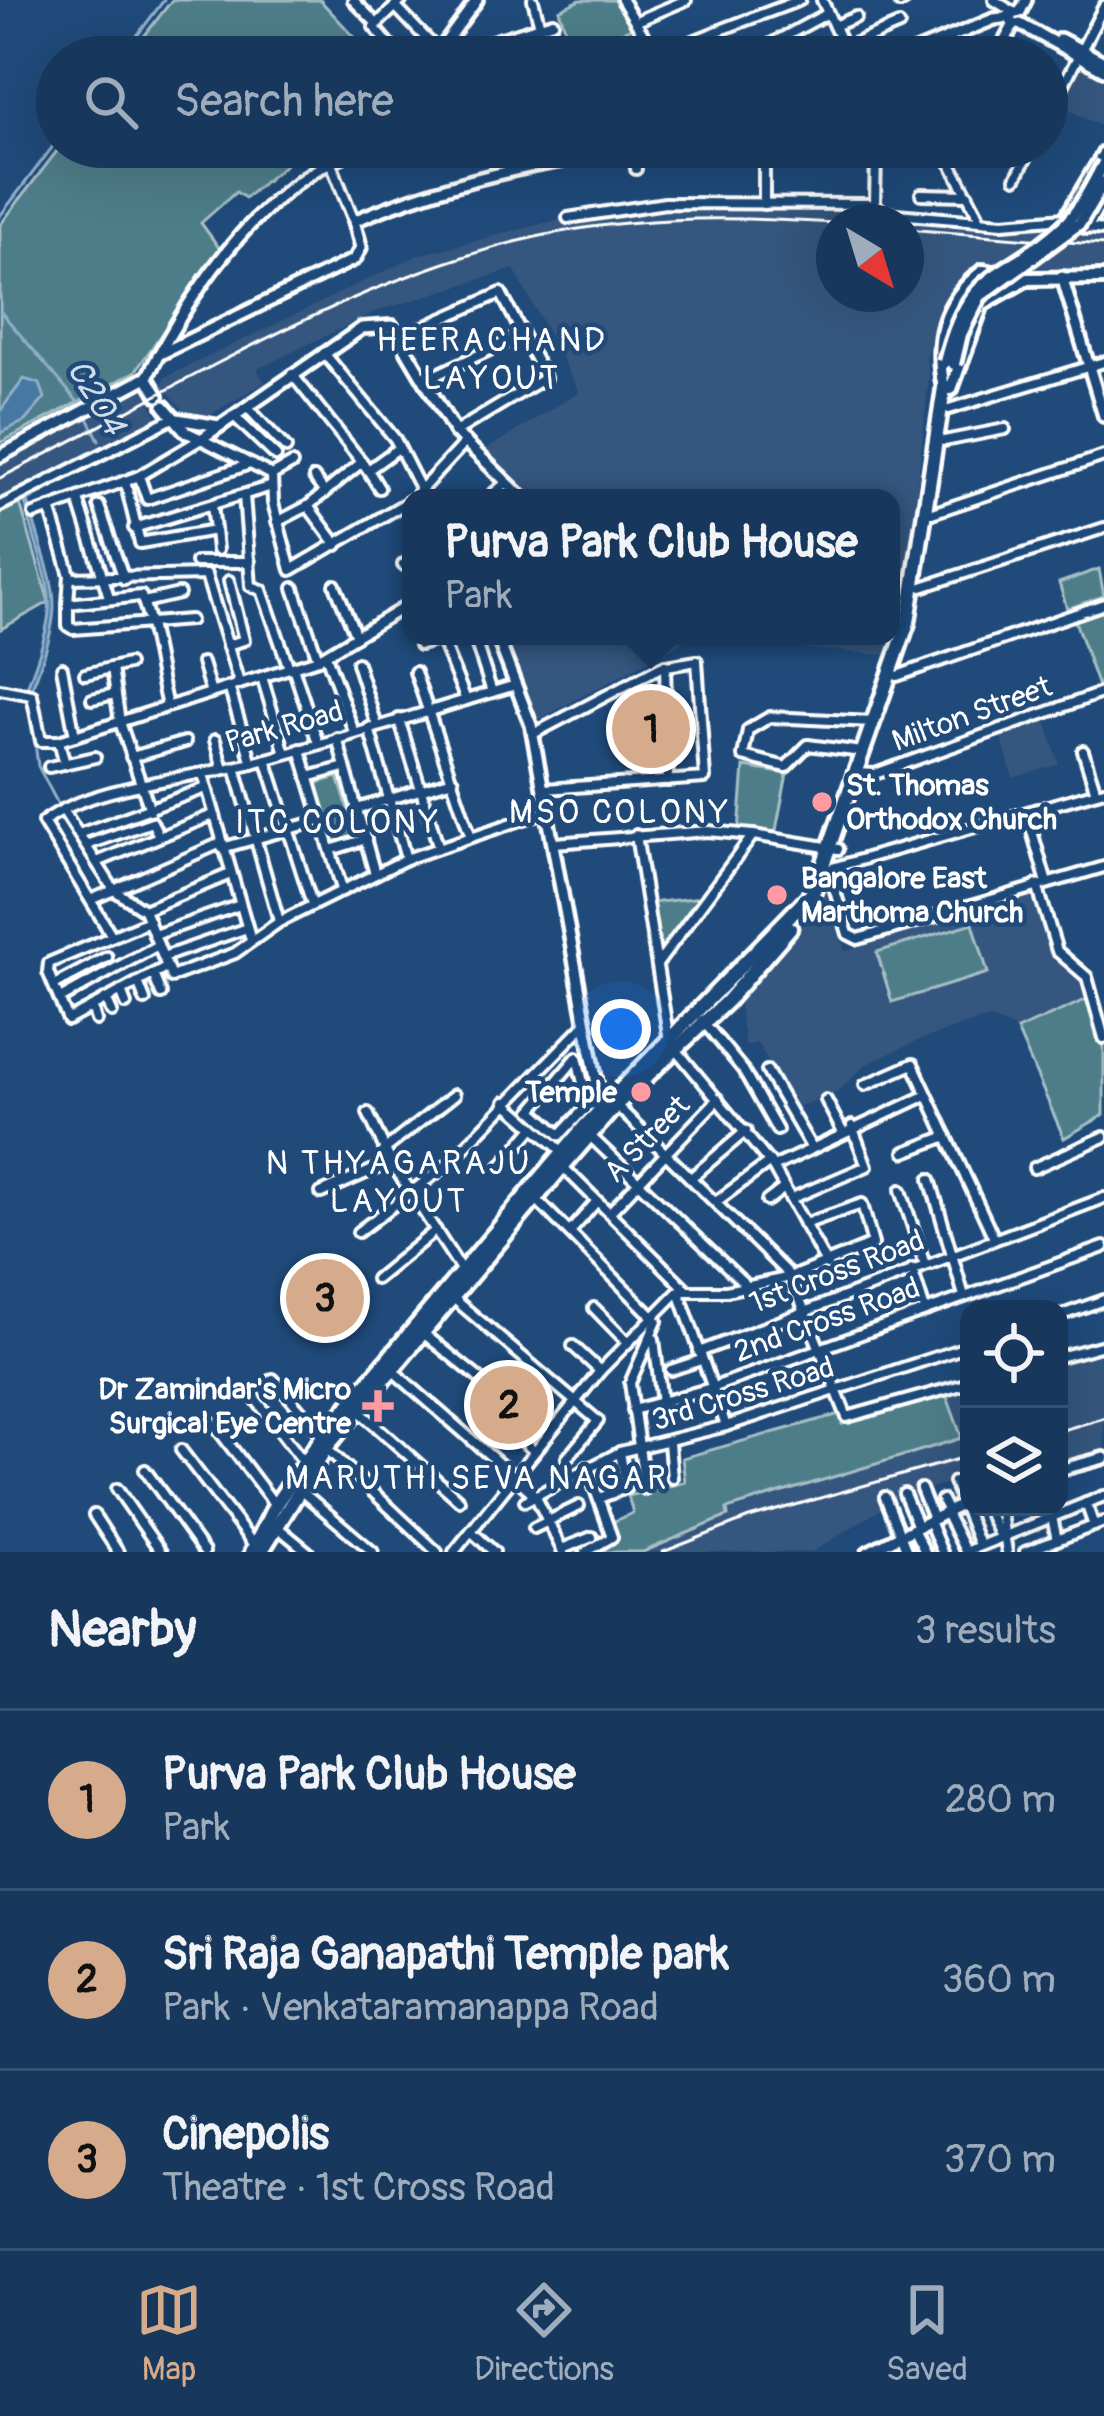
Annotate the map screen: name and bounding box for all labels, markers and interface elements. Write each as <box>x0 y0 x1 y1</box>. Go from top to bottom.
search box <box>36 36 1068 168</box>
icon: search <box>78 69 144 135</box>
text: Search here <box>174 74 394 130</box>
north arrow <box>816 204 924 312</box>
district label: HEERACHAND LAYOUT <box>376 320 608 399</box>
water label: C204 <box>58 352 135 444</box>
popup <box>402 489 900 645</box>
text: Purva Park Club House <box>444 515 858 571</box>
text: Park <box>444 571 512 620</box>
street label: Milton Street <box>887 668 1058 760</box>
pin: 1 <box>612 684 690 774</box>
street label: Park Road <box>221 693 347 761</box>
place label: St. Thomas Orthodox Church <box>846 767 1057 838</box>
marker: St. Thomas Orthodox Church <box>809 789 835 815</box>
district label: MSO COLONY <box>509 792 731 833</box>
district label: ITC COLONY <box>235 802 441 843</box>
place label: Bangalore East Marthoma Church <box>801 860 1023 931</box>
marker: Bangalore East Marthoma Church <box>764 882 790 908</box>
your location <box>591 999 651 1059</box>
place label: Temple <box>524 1074 618 1111</box>
marker: Temple <box>628 1079 654 1105</box>
street label: A Street <box>596 1087 698 1190</box>
district label: N THYAGARAJU LAYOUT <box>266 1143 532 1222</box>
street label: 1st Cross Road <box>745 1222 929 1322</box>
pin: 3 <box>286 1253 364 1343</box>
street label: 2nd Cross Road <box>729 1269 925 1371</box>
map controls <box>960 1300 1068 1516</box>
button: locate <box>960 1300 1068 1408</box>
street label: 3rd Cross Road <box>648 1349 838 1439</box>
pin: 2 <box>470 1360 548 1450</box>
place label: Dr Zamindar's Micro Surgical Eye Centre <box>98 1371 352 1442</box>
marker: Dr Zamindar's Micro Surgical Eye Centre <box>362 1390 394 1422</box>
button: layers <box>960 1408 1068 1516</box>
district label: MARUTHI SEVA NAGAR <box>285 1458 669 1499</box>
text: Nearby <box>48 1598 196 1662</box>
text: 3 results <box>915 1606 1056 1655</box>
text: Purva Park Club House <box>162 1747 576 1803</box>
text: 1 <box>79 1775 95 1824</box>
text: 280 m <box>945 1775 1056 1824</box>
text: Park <box>162 1803 230 1852</box>
text: Sri Raja Ganapathi Temple park <box>162 1927 729 1983</box>
text: 2 <box>76 1955 98 2004</box>
text: 360 m <box>942 1955 1056 2004</box>
text: Park · Venkataramanappa Road <box>162 1983 659 2032</box>
text: Cinepolis <box>162 2107 329 2163</box>
text: 3 <box>76 2135 98 2184</box>
text: 370 m <box>944 2135 1056 2184</box>
text: Theatre · 1st Cross Road <box>162 2163 555 2212</box>
tab: Map <box>136 2277 202 2390</box>
tab: Directions <box>474 2277 614 2390</box>
tab: Saved <box>886 2277 968 2390</box>

